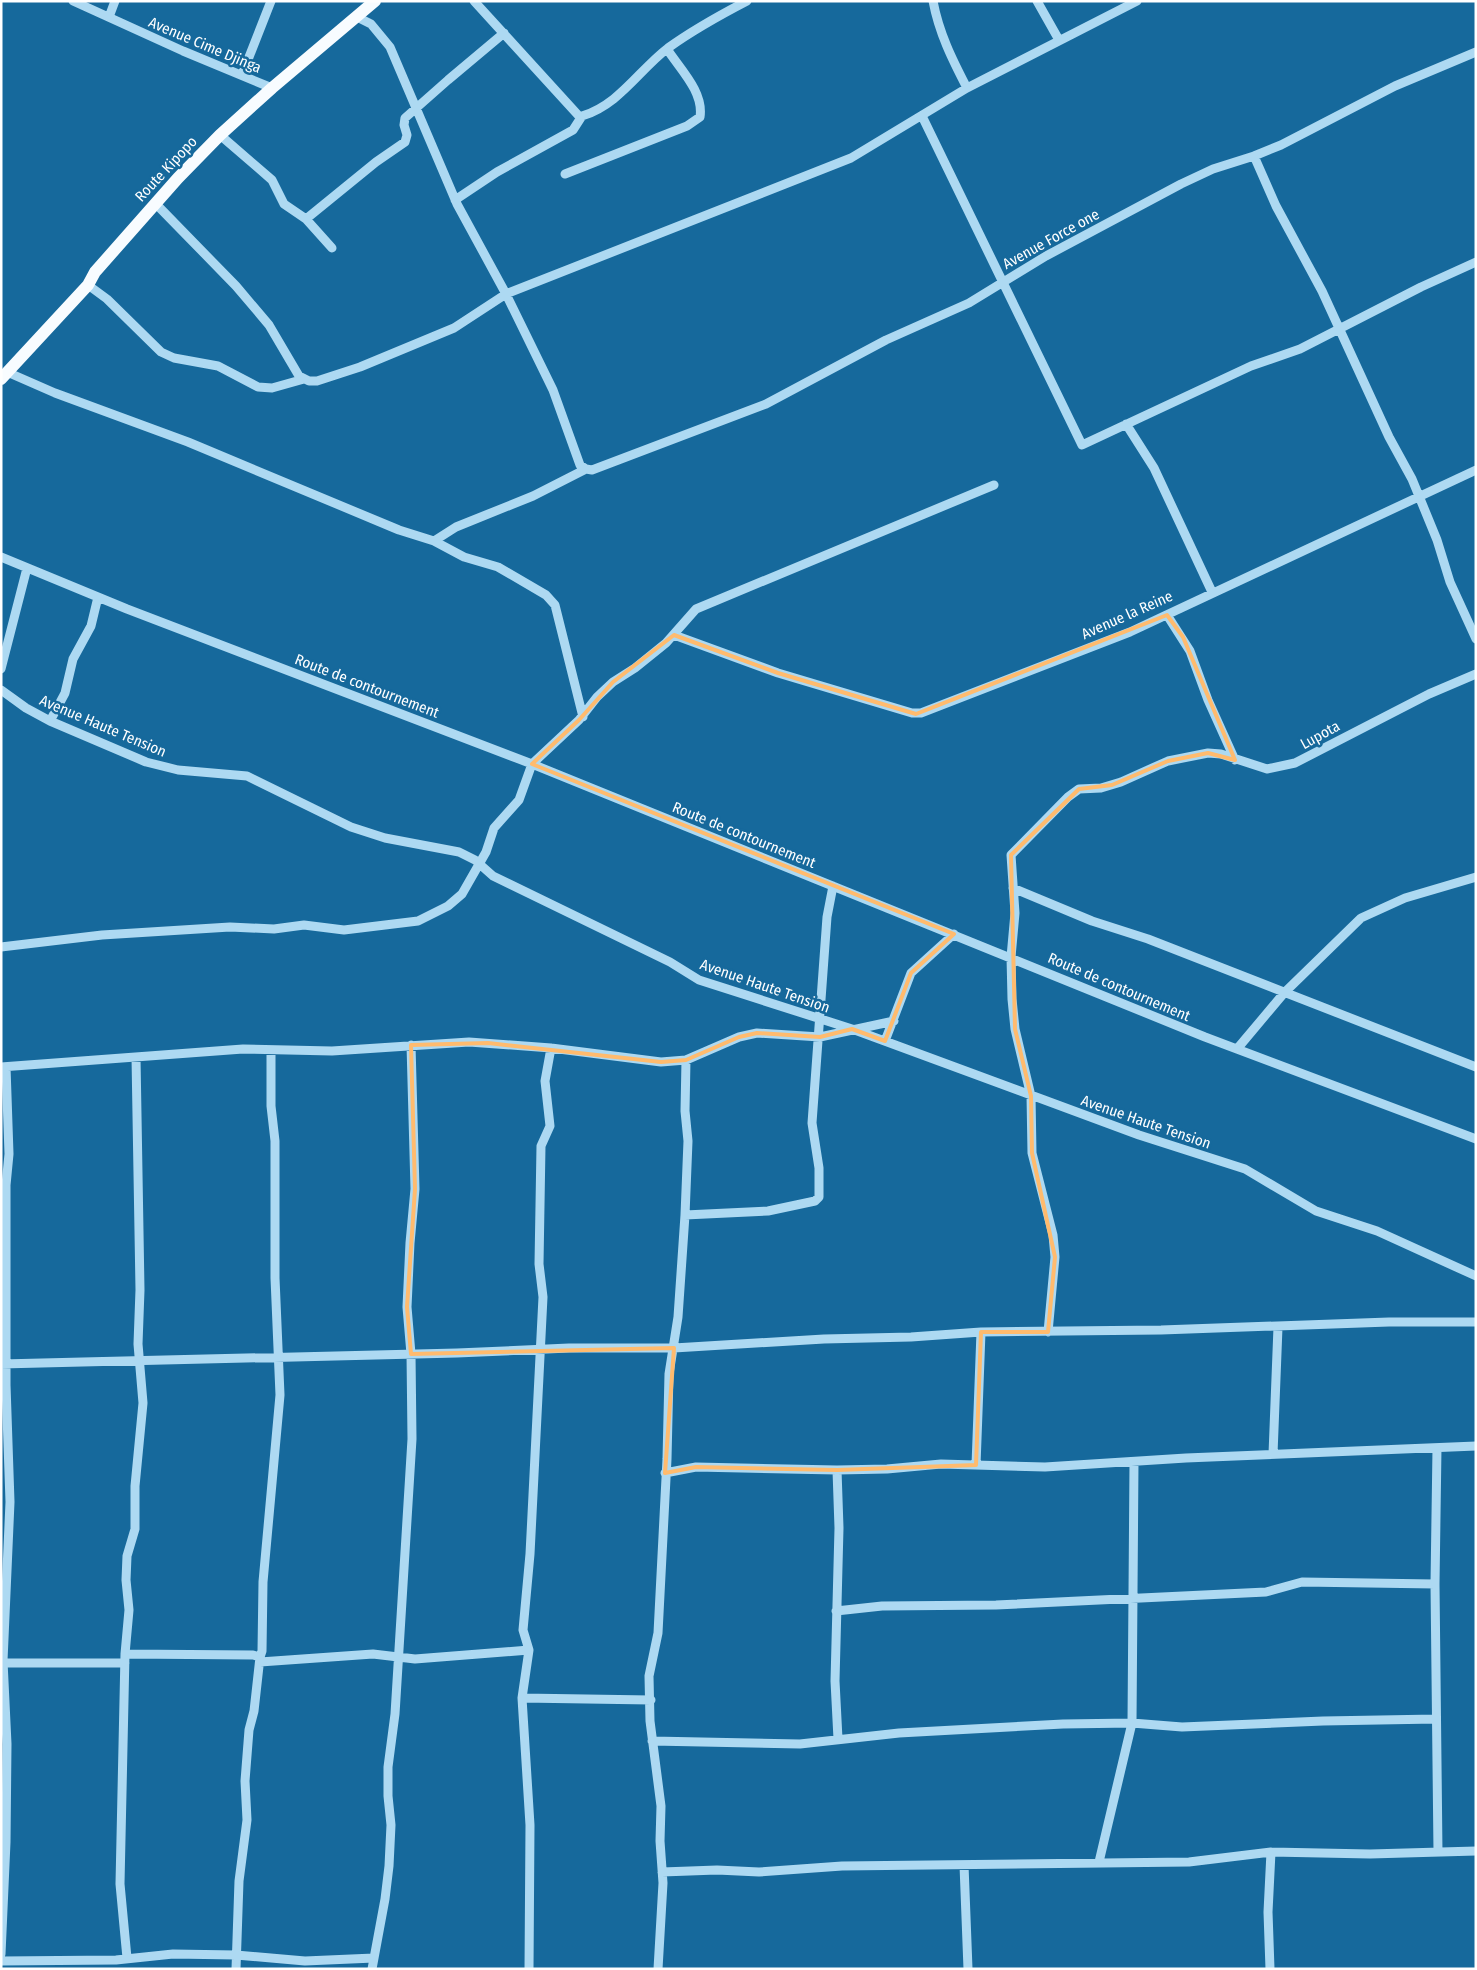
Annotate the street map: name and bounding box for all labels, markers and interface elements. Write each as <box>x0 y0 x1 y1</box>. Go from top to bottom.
street label: Avenue Cime Djinga <box>146 13 264 77</box>
street label: Route Kipopo <box>131 133 201 205</box>
street label: Avenue Force one <box>1000 205 1102 273</box>
street label: Avenue la Reine <box>1079 587 1175 643</box>
street label: Route de contournement <box>292 650 442 722</box>
street label: Avenue Haute Tension <box>37 691 169 761</box>
street label: Lupota <box>1297 717 1343 753</box>
street label: Route de contournement <box>670 798 818 872</box>
street label: Route de contournement <box>1045 949 1193 1025</box>
street label: Avenue Haute Tension <box>698 955 832 1017</box>
street label: Avenue Haute Tension <box>1079 1091 1213 1153</box>

